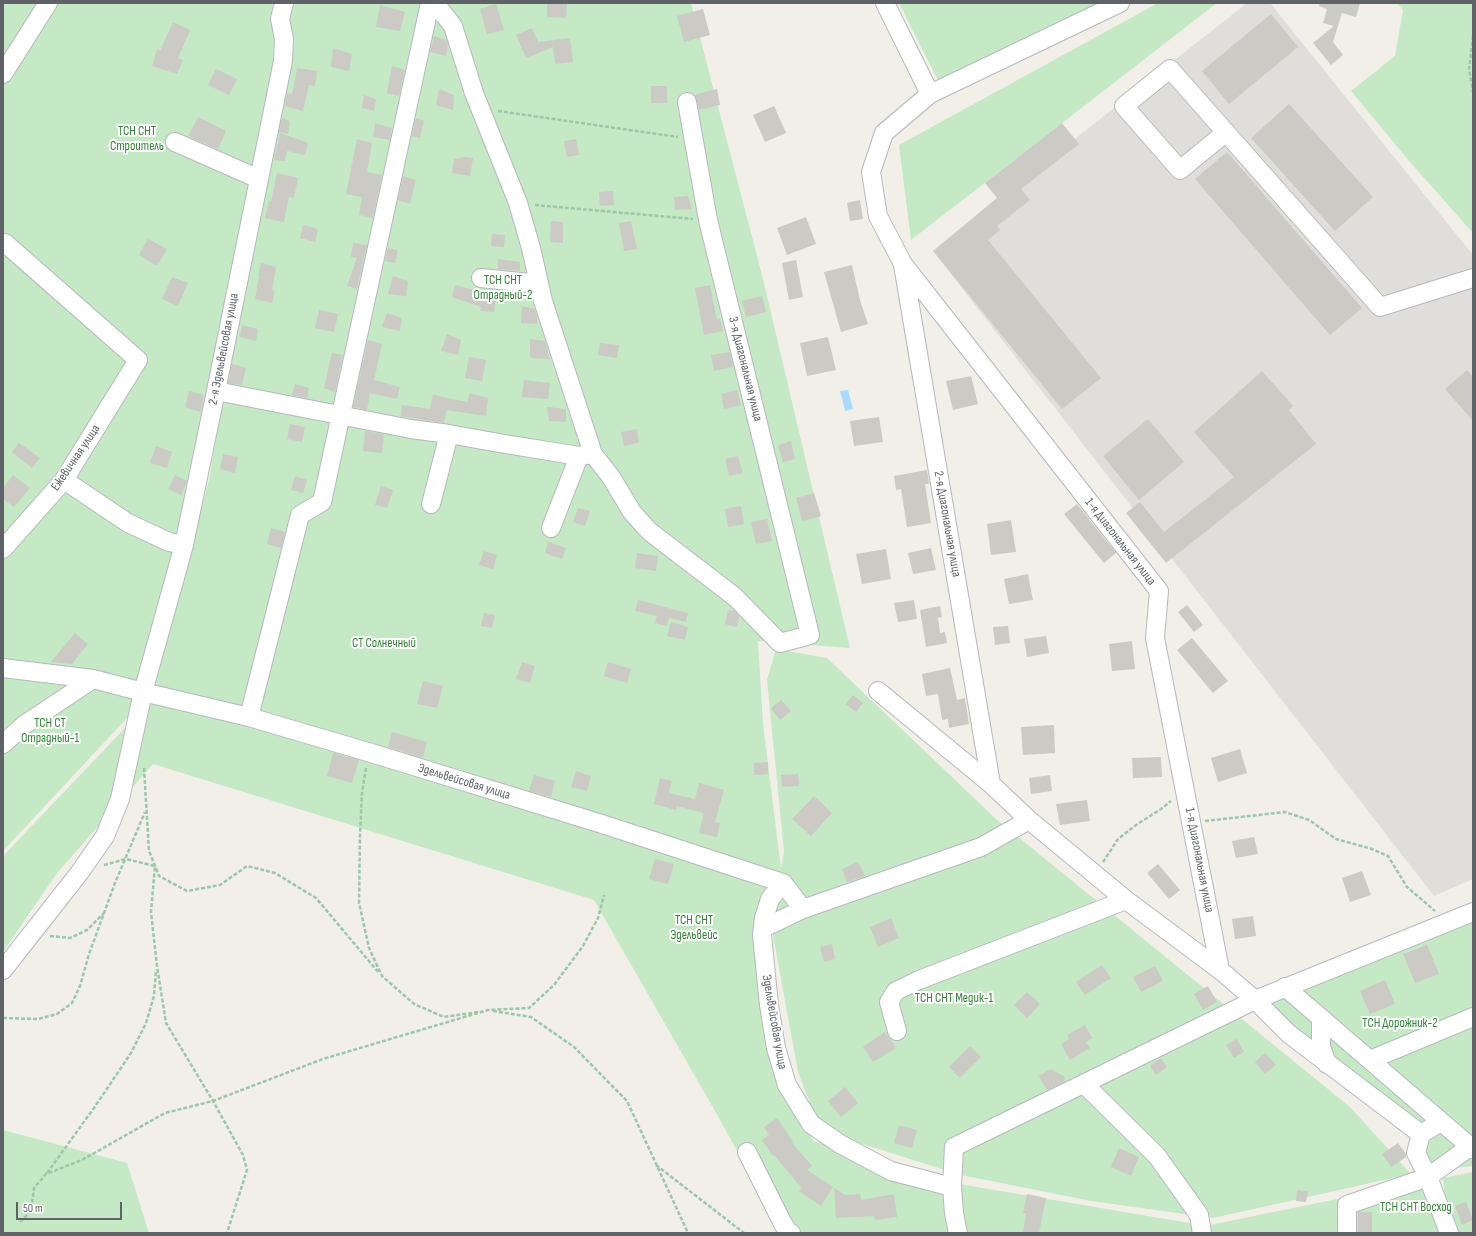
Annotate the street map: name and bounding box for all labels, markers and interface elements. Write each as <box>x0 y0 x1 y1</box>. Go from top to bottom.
park label: ТСН СНТ Строитель <box>110 124 164 155</box>
park label: ТСН СНТ Отрадный-2 <box>474 273 532 304</box>
street label: 2-я Эдельвейсовая улица <box>206 292 242 406</box>
street label: 3-я Диагональная улица <box>724 315 766 423</box>
street label: Ежевичная улица <box>48 422 104 494</box>
street label: 2-я Диагональная улица <box>930 470 964 578</box>
street label: 1-я Диагональная улица <box>1081 495 1159 589</box>
park label: СТ Солнечный <box>352 636 416 652</box>
park label: ТСН СТ Отрадный-1 <box>21 716 79 747</box>
street label: Эдельвейсовая улица <box>416 761 512 803</box>
street label: 1-я Диагональная улица <box>1181 806 1217 914</box>
park label: ТСН СНТ Эдельвейс <box>670 913 718 944</box>
street label: Эдельвейсовая улица <box>758 973 790 1071</box>
park label: ТСН СНТ Медик-1 <box>915 991 993 1007</box>
park label: ТСН Дорожник-2 <box>1362 1016 1438 1032</box>
scale bar <box>18 1194 124 1220</box>
park label: ТСН СНТ Восход <box>1380 1200 1452 1216</box>
text: 50 m <box>23 1201 43 1216</box>

